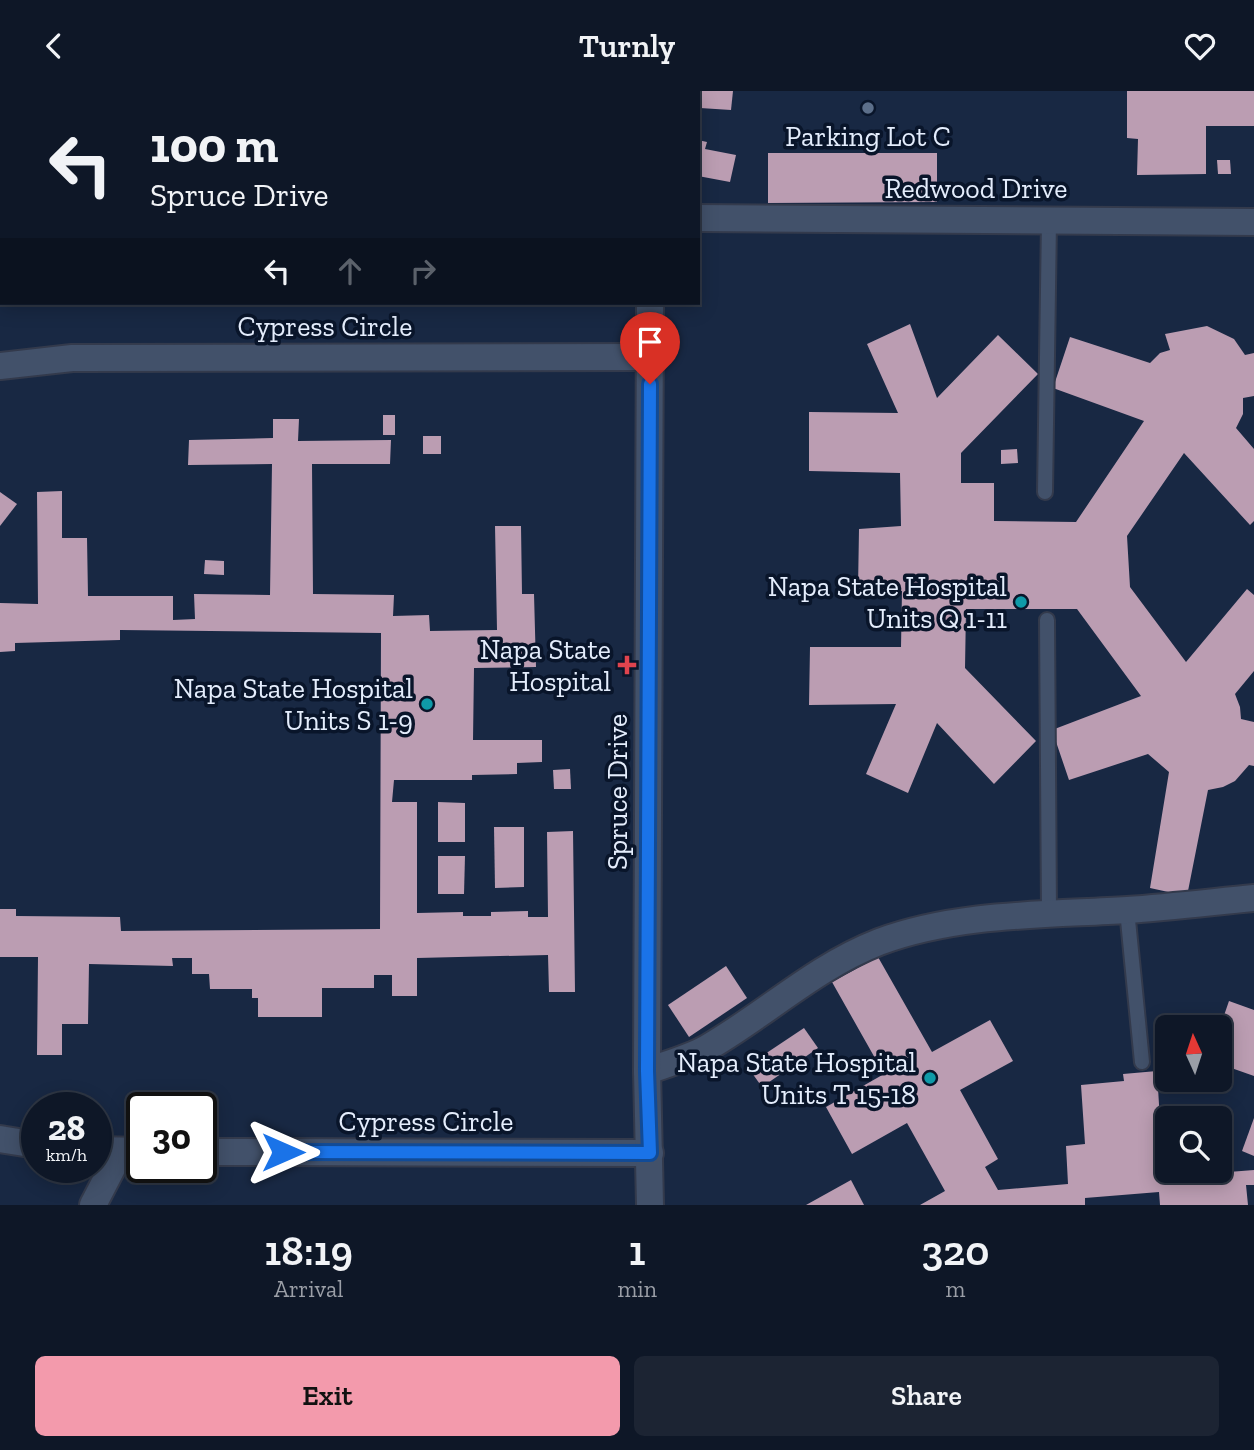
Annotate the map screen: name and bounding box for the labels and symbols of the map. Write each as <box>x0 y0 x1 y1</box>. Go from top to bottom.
marker: Parking Lot C <box>860 100 876 116</box>
place label: Parking Lot C <box>785 120 951 153</box>
street label: Redwood Drive <box>885 172 1067 205</box>
street label: Cypress Circle <box>238 310 412 343</box>
pin <box>620 312 680 384</box>
place label: Napa State Hospital Units Q 1-11 <box>768 570 1007 635</box>
marker: Napa State Hospital Units Q 1-11 <box>1013 594 1029 610</box>
place label: Napa State Hospital <box>480 633 611 698</box>
marker: Napa State Hospital <box>617 655 637 675</box>
place label: Napa State Hospital Units S 1-9 <box>174 672 413 737</box>
marker: Napa State Hospital Units S 1-9 <box>419 696 435 712</box>
street label: Spruce Drive <box>601 714 634 870</box>
north arrow <box>1155 1015 1232 1092</box>
place label: Napa State Hospital Units T 15-18 <box>677 1046 916 1111</box>
marker: Napa State Hospital Units T 15-18 <box>922 1070 938 1086</box>
speed limit sign: 30 <box>126 1092 217 1183</box>
street label: Cypress Circle <box>339 1105 513 1138</box>
position arrow <box>246 1115 320 1189</box>

